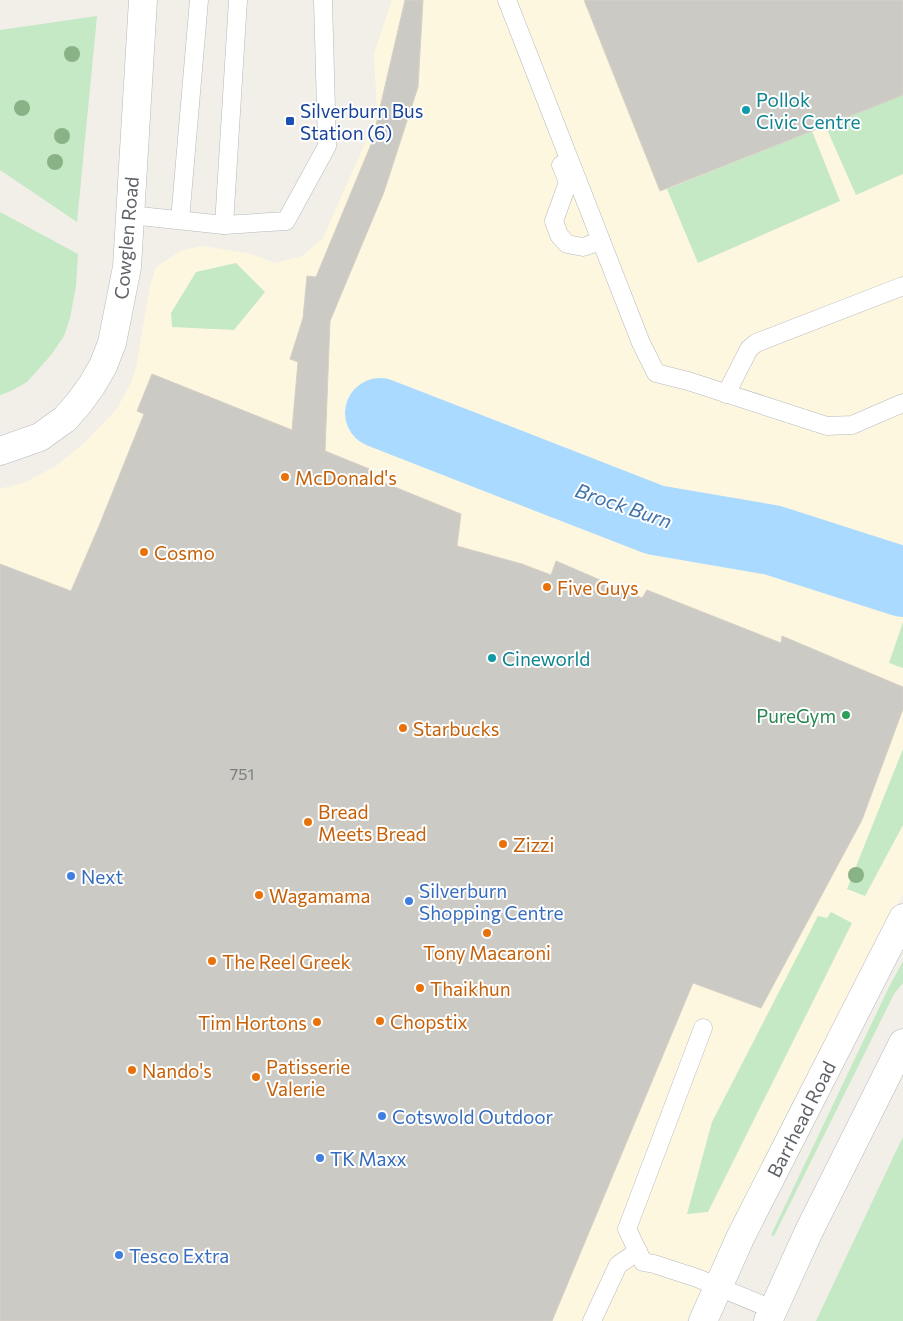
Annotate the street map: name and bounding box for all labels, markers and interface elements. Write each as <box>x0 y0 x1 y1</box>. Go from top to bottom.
place label: Pollok Civic Centre <box>756 88 861 133</box>
place label: Silverburn Bus Station (6) <box>300 99 423 144</box>
marker: Pollok Civic Centre <box>740 104 752 116</box>
marker: Silverburn Bus Station (6) <box>284 115 296 127</box>
street label: Cowglen Road <box>109 176 143 300</box>
place label: McDonald's <box>295 466 397 489</box>
marker: McDonald's <box>279 471 291 483</box>
water label: Brock Burn <box>573 477 675 533</box>
place label: Cosmo <box>154 541 215 564</box>
marker: Cosmo <box>138 546 150 558</box>
place label: Five Guys <box>557 576 639 599</box>
marker: Five Guys <box>541 581 553 593</box>
place label: Cineworld <box>502 647 590 670</box>
marker: Cineworld <box>486 652 498 664</box>
place label: PureGym <box>756 704 836 727</box>
marker: PureGym <box>840 709 852 721</box>
place label: Starbucks <box>413 717 499 740</box>
marker: Starbucks <box>397 722 409 734</box>
house number: 751 <box>230 764 254 783</box>
place label: Bread Meets Bread <box>318 800 427 845</box>
marker: Bread Meets Bread <box>302 816 314 828</box>
place label: Zizzi <box>513 833 554 856</box>
marker: Zizzi <box>497 838 509 850</box>
place label: Next <box>81 865 123 888</box>
marker: Next <box>65 870 77 882</box>
place label: Silverburn Shopping Centre <box>419 879 564 924</box>
place label: Wagamama <box>269 884 370 907</box>
marker: Wagamama <box>253 889 265 901</box>
marker: Silverburn Shopping Centre <box>403 895 415 907</box>
marker: Tony Macaroni <box>481 927 493 939</box>
place label: Tony Macaroni <box>423 941 551 964</box>
place label: The Reel Greek <box>222 950 351 973</box>
marker: The Reel Greek <box>206 955 218 967</box>
place label: Thaikhun <box>430 977 511 1000</box>
marker: Thaikhun <box>414 982 426 994</box>
place label: Chopstix <box>390 1010 468 1033</box>
place label: Tim Hortons <box>198 1011 307 1034</box>
marker: Chopstix <box>374 1015 386 1027</box>
marker: Tim Hortons <box>311 1016 323 1028</box>
place label: Patisserie Valerie <box>266 1055 350 1100</box>
street label: Barrhead Road <box>762 1057 840 1181</box>
place label: Nando's <box>142 1059 212 1082</box>
marker: Nando's <box>126 1064 138 1076</box>
marker: Patisserie Valerie <box>250 1071 262 1083</box>
place label: Cotswold Outdoor <box>392 1105 554 1128</box>
marker: Cotswold Outdoor <box>376 1110 388 1122</box>
place label: TK Maxx <box>330 1147 407 1170</box>
marker: TK Maxx <box>314 1152 326 1164</box>
place label: Tesco Extra <box>129 1244 229 1267</box>
marker: Tesco Extra <box>113 1249 125 1261</box>

